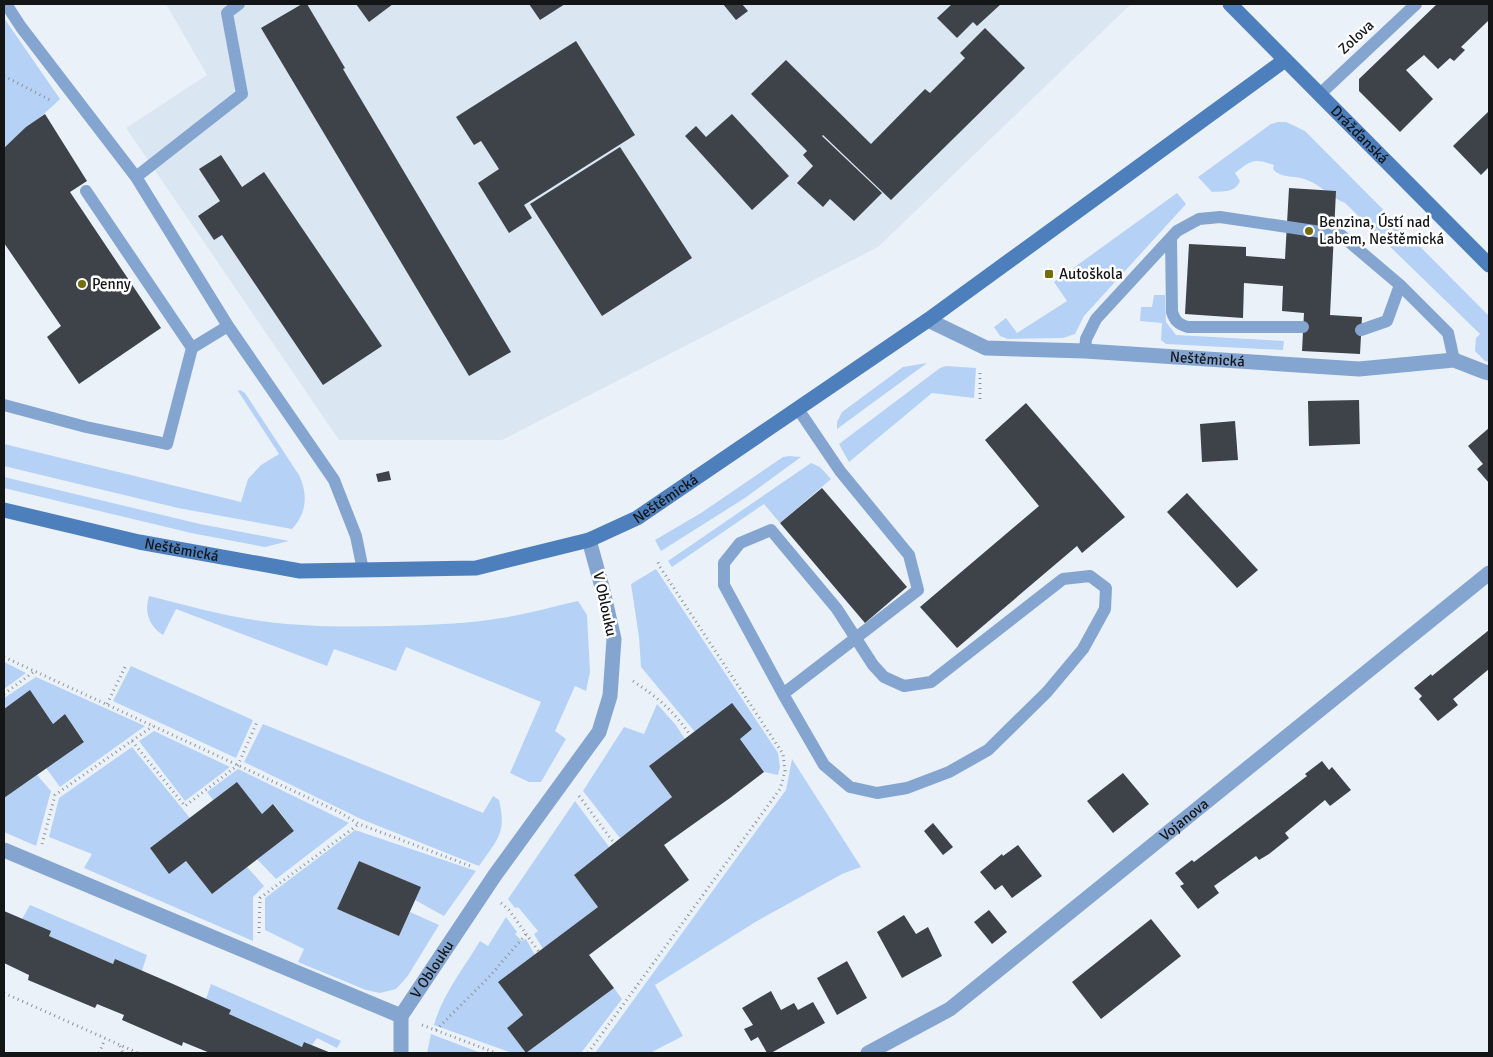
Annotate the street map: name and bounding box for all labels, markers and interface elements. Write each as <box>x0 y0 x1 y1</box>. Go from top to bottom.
street label: Zolova <box>1334 16 1378 58</box>
street label: Drážďanská <box>1327 102 1392 168</box>
place label: Benzina, Ústí nad Labem, Neštěmická <box>1319 212 1444 248</box>
marker: Benzina, Ústí nad Labem, Neštěmická <box>1303 225 1315 237</box>
place label: Autoškola <box>1059 265 1123 283</box>
marker: Autoškola <box>1043 268 1055 280</box>
place label: Penny <box>92 275 131 293</box>
marker: Penny <box>76 278 88 290</box>
street label: Neštěmická <box>1169 348 1245 370</box>
street label: Neštěmická <box>629 470 702 527</box>
street label: Neštěmická <box>143 534 220 565</box>
street label: V Oblouku <box>589 570 621 638</box>
street label: Vojanova <box>1156 795 1212 845</box>
street label: V Oblouku <box>406 937 458 1002</box>

